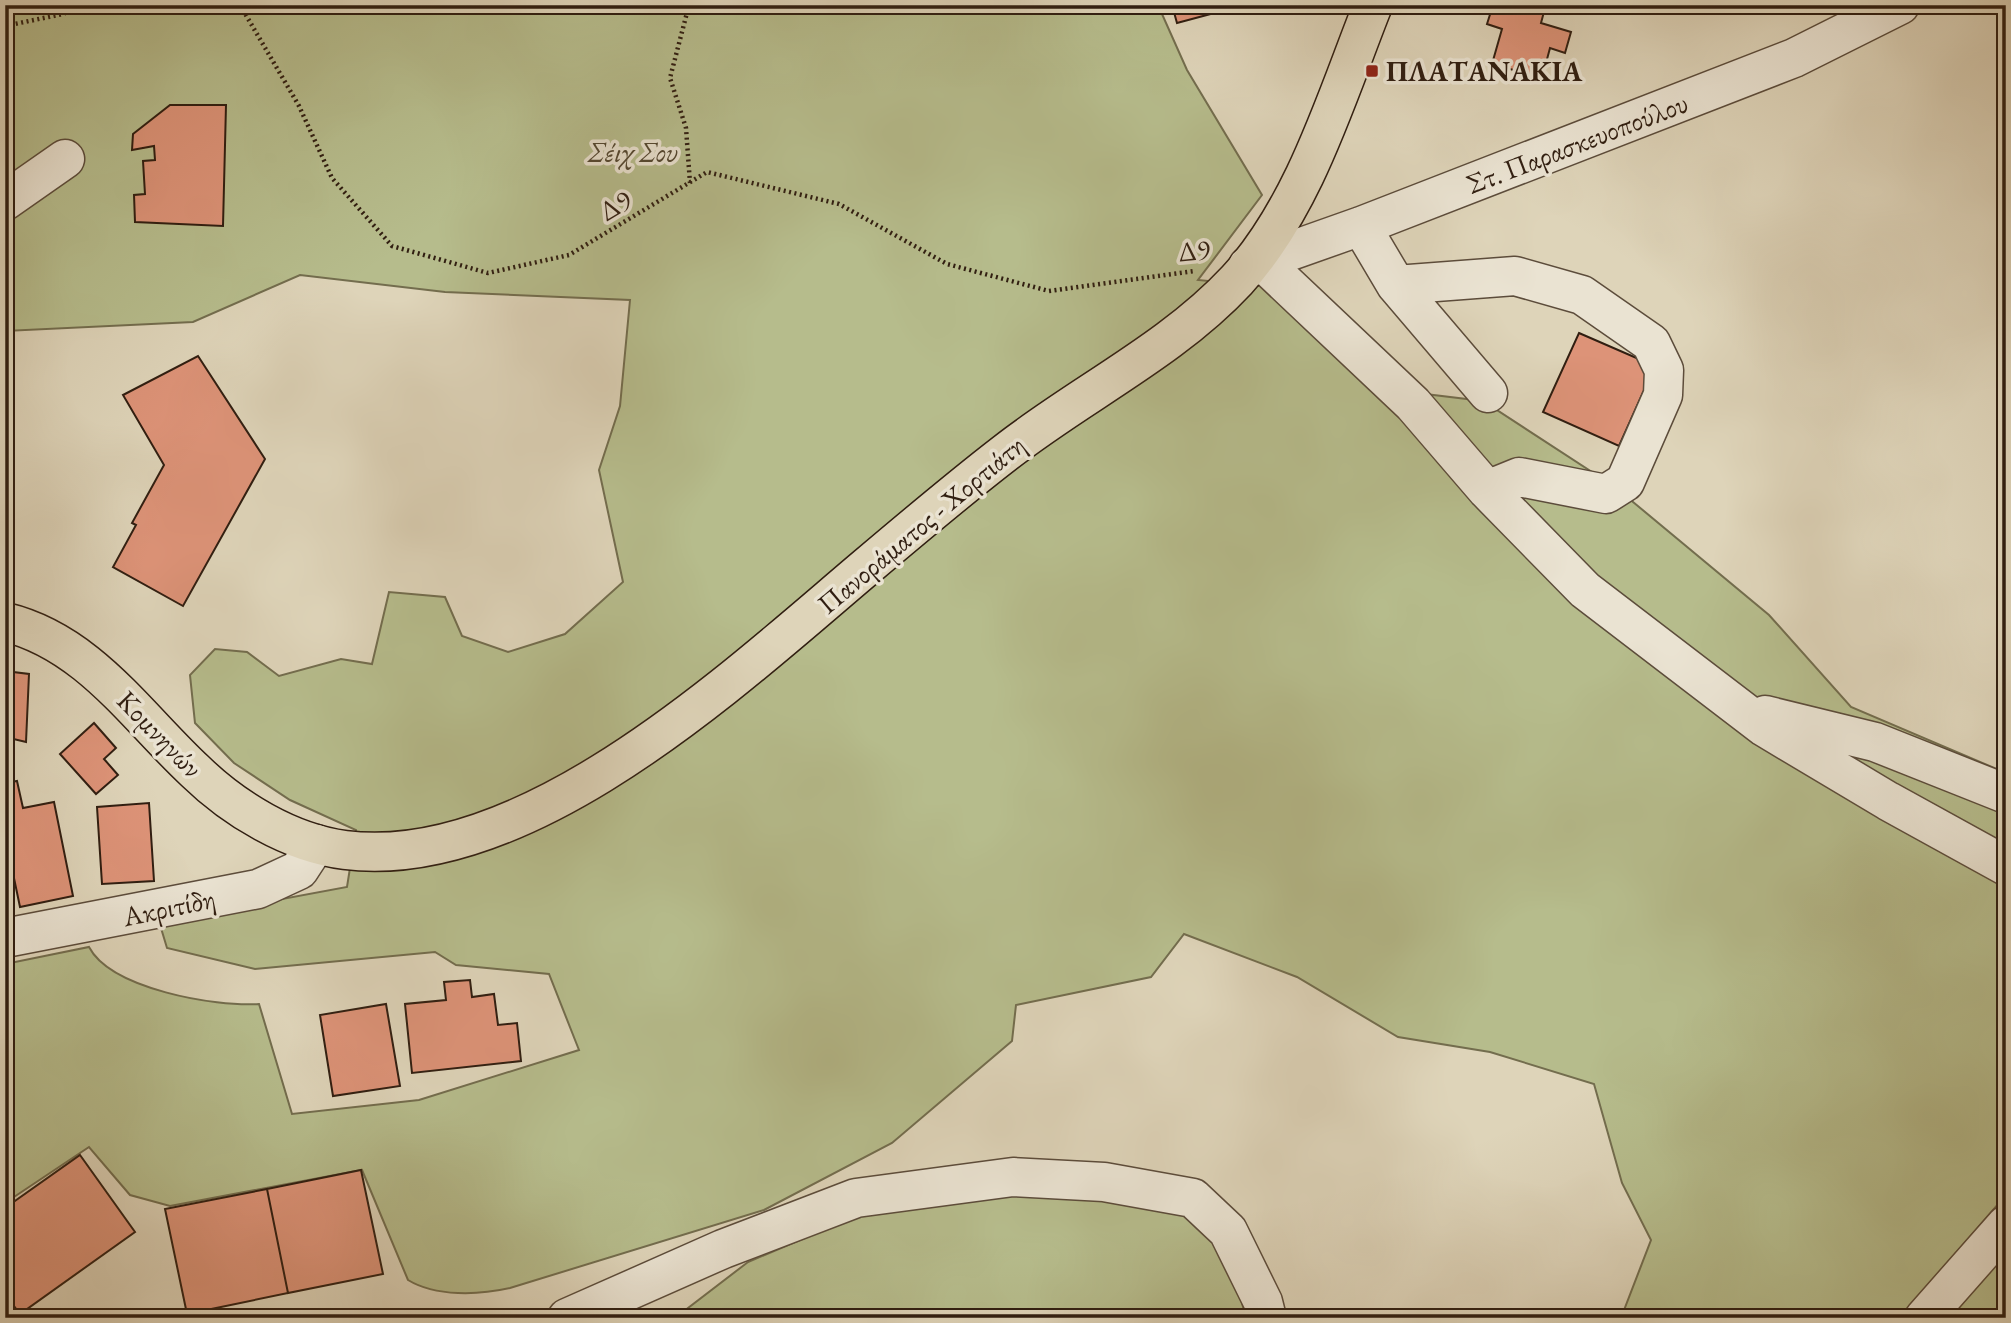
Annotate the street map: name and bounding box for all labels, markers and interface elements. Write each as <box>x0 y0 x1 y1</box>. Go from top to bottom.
place label: ΠΛΑΤΑΝΑΚΙΑ <box>1386 53 1583 89</box>
marker: ΠΛΑΤΑΝΑΚΙΑ <box>1364 63 1380 79</box>
street label: Στ. Παρασκευοπούλου <box>1461 84 1693 202</box>
park label: Σέιχ Σου <box>586 134 678 170</box>
street label: Δ9 <box>592 181 638 229</box>
street label: Δ9 <box>1176 230 1212 270</box>
street label: Πανοράματος - Χορτιάτη <box>810 427 1032 621</box>
street label: Κομνηνών <box>110 683 210 785</box>
street label: Ακριτίδη <box>118 880 219 935</box>

